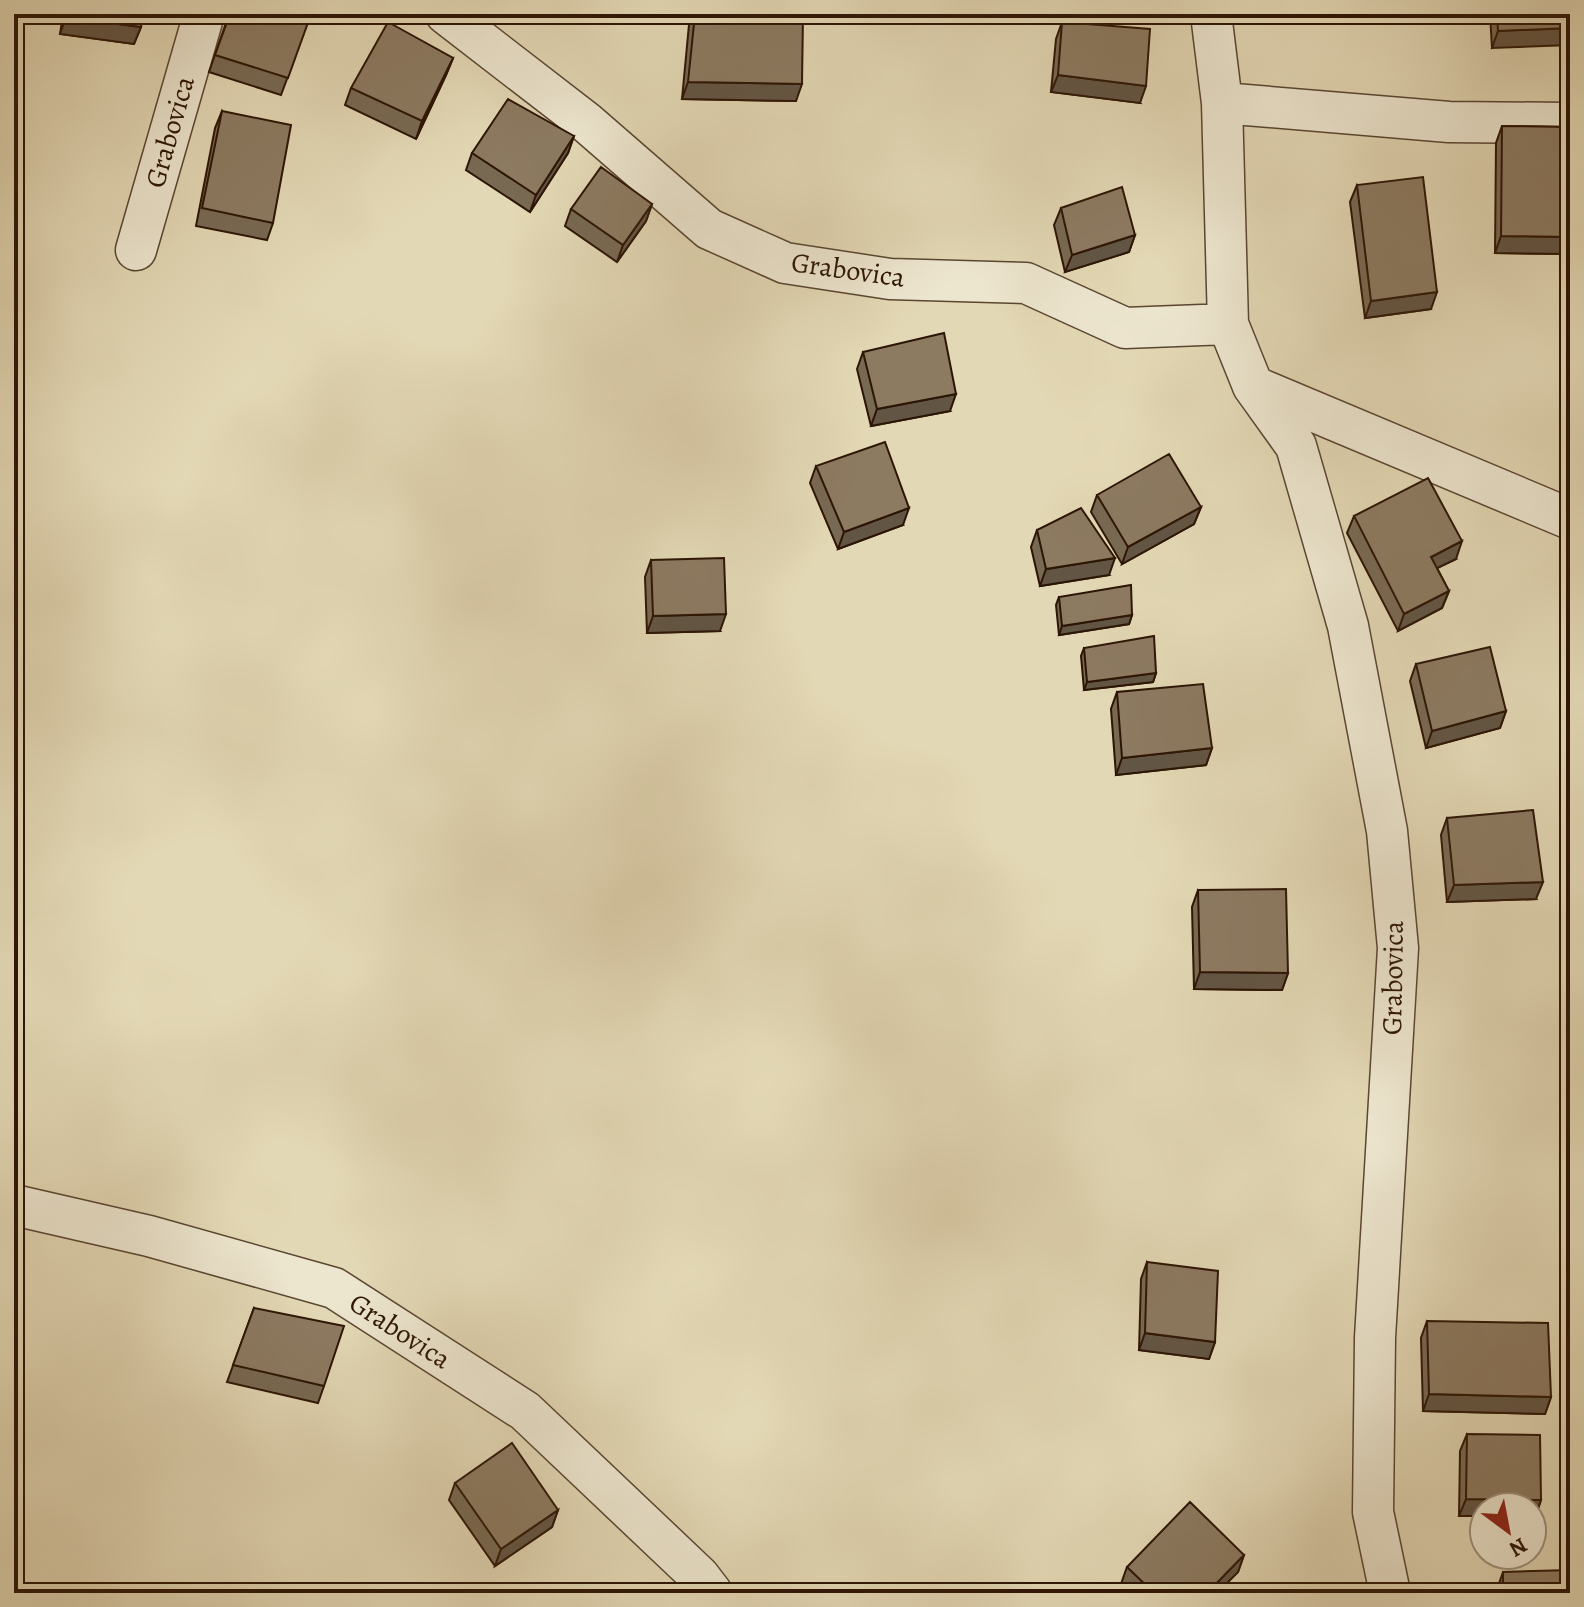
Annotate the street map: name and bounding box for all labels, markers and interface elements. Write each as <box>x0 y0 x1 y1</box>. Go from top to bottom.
street label: Grabovica <box>136 72 204 192</box>
street label: Grabovica <box>789 243 907 297</box>
street label: Grabovica <box>1373 921 1413 1035</box>
street label: Grabovica <box>342 1284 458 1378</box>
north arrow <box>1468 1491 1548 1571</box>
text: N <box>1503 1530 1533 1564</box>

